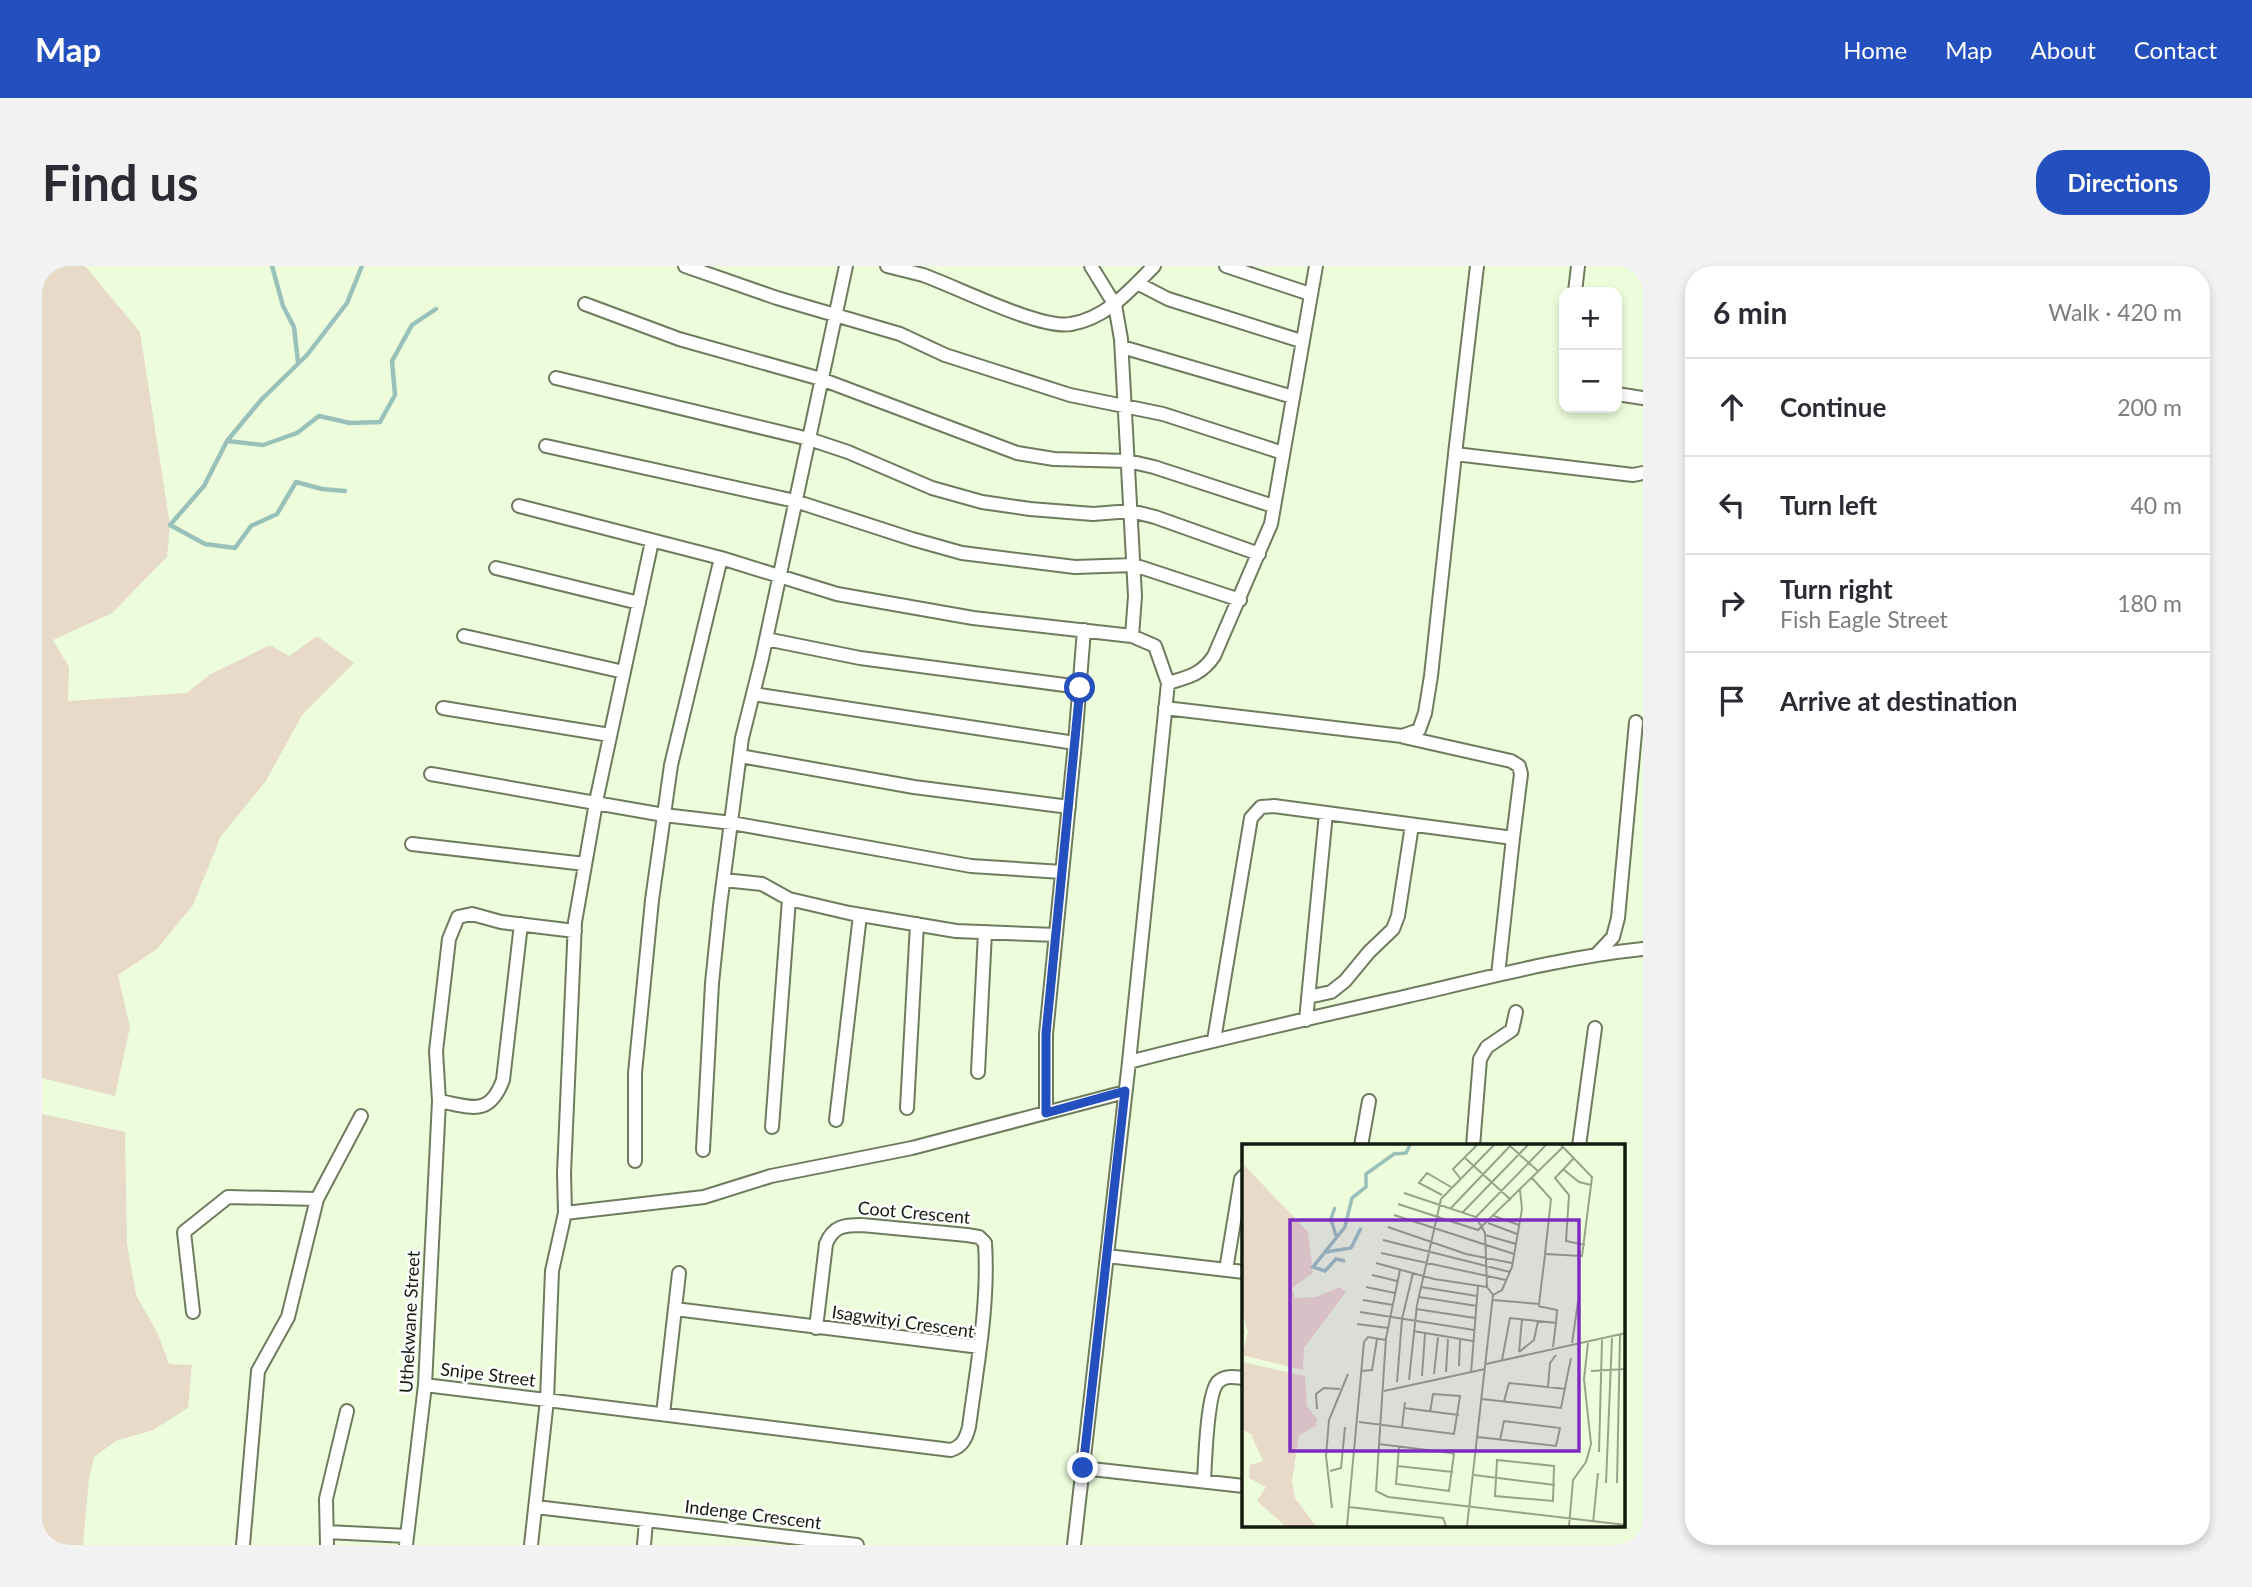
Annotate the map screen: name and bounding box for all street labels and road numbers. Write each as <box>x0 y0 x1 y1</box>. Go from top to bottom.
street label: Coot Crescent <box>857 1196 972 1228</box>
street label: Uthekwane Street <box>394 1250 424 1394</box>
street label: Isagwityi Crescent <box>830 1300 976 1342</box>
street label: Snipe Street <box>439 1357 537 1391</box>
street label: Indenge Crescent <box>683 1495 823 1533</box>

